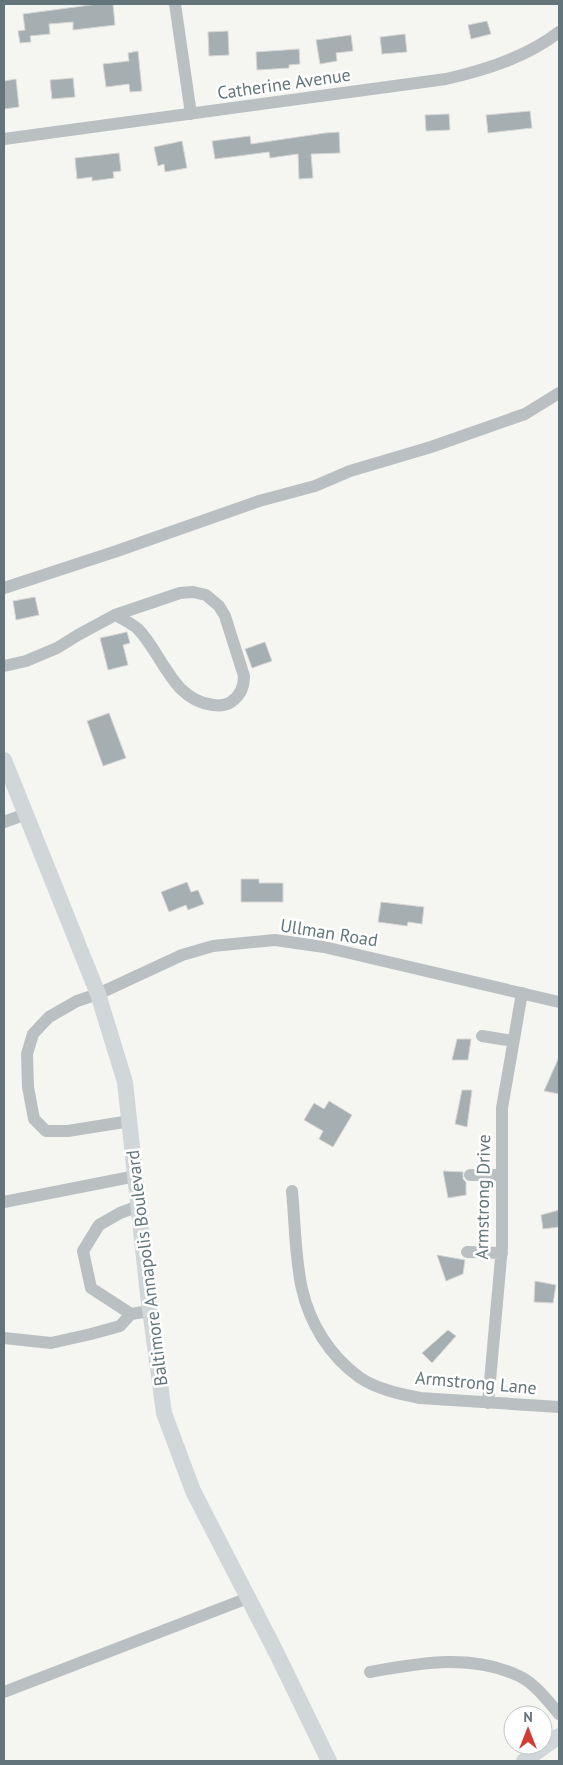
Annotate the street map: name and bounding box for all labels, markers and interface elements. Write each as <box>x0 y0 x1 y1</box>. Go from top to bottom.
street label: Catherine Avenue <box>216 63 352 104</box>
street label: Ullman Road <box>279 913 380 952</box>
street label: Armstrong Drive <box>470 1134 495 1260</box>
street label: Baltimore Annapolis Boulevard <box>121 1149 172 1387</box>
street label: Armstrong Lane <box>414 1366 538 1399</box>
north arrow <box>503 1705 553 1755</box>
text: N <box>523 1708 533 1726</box>

